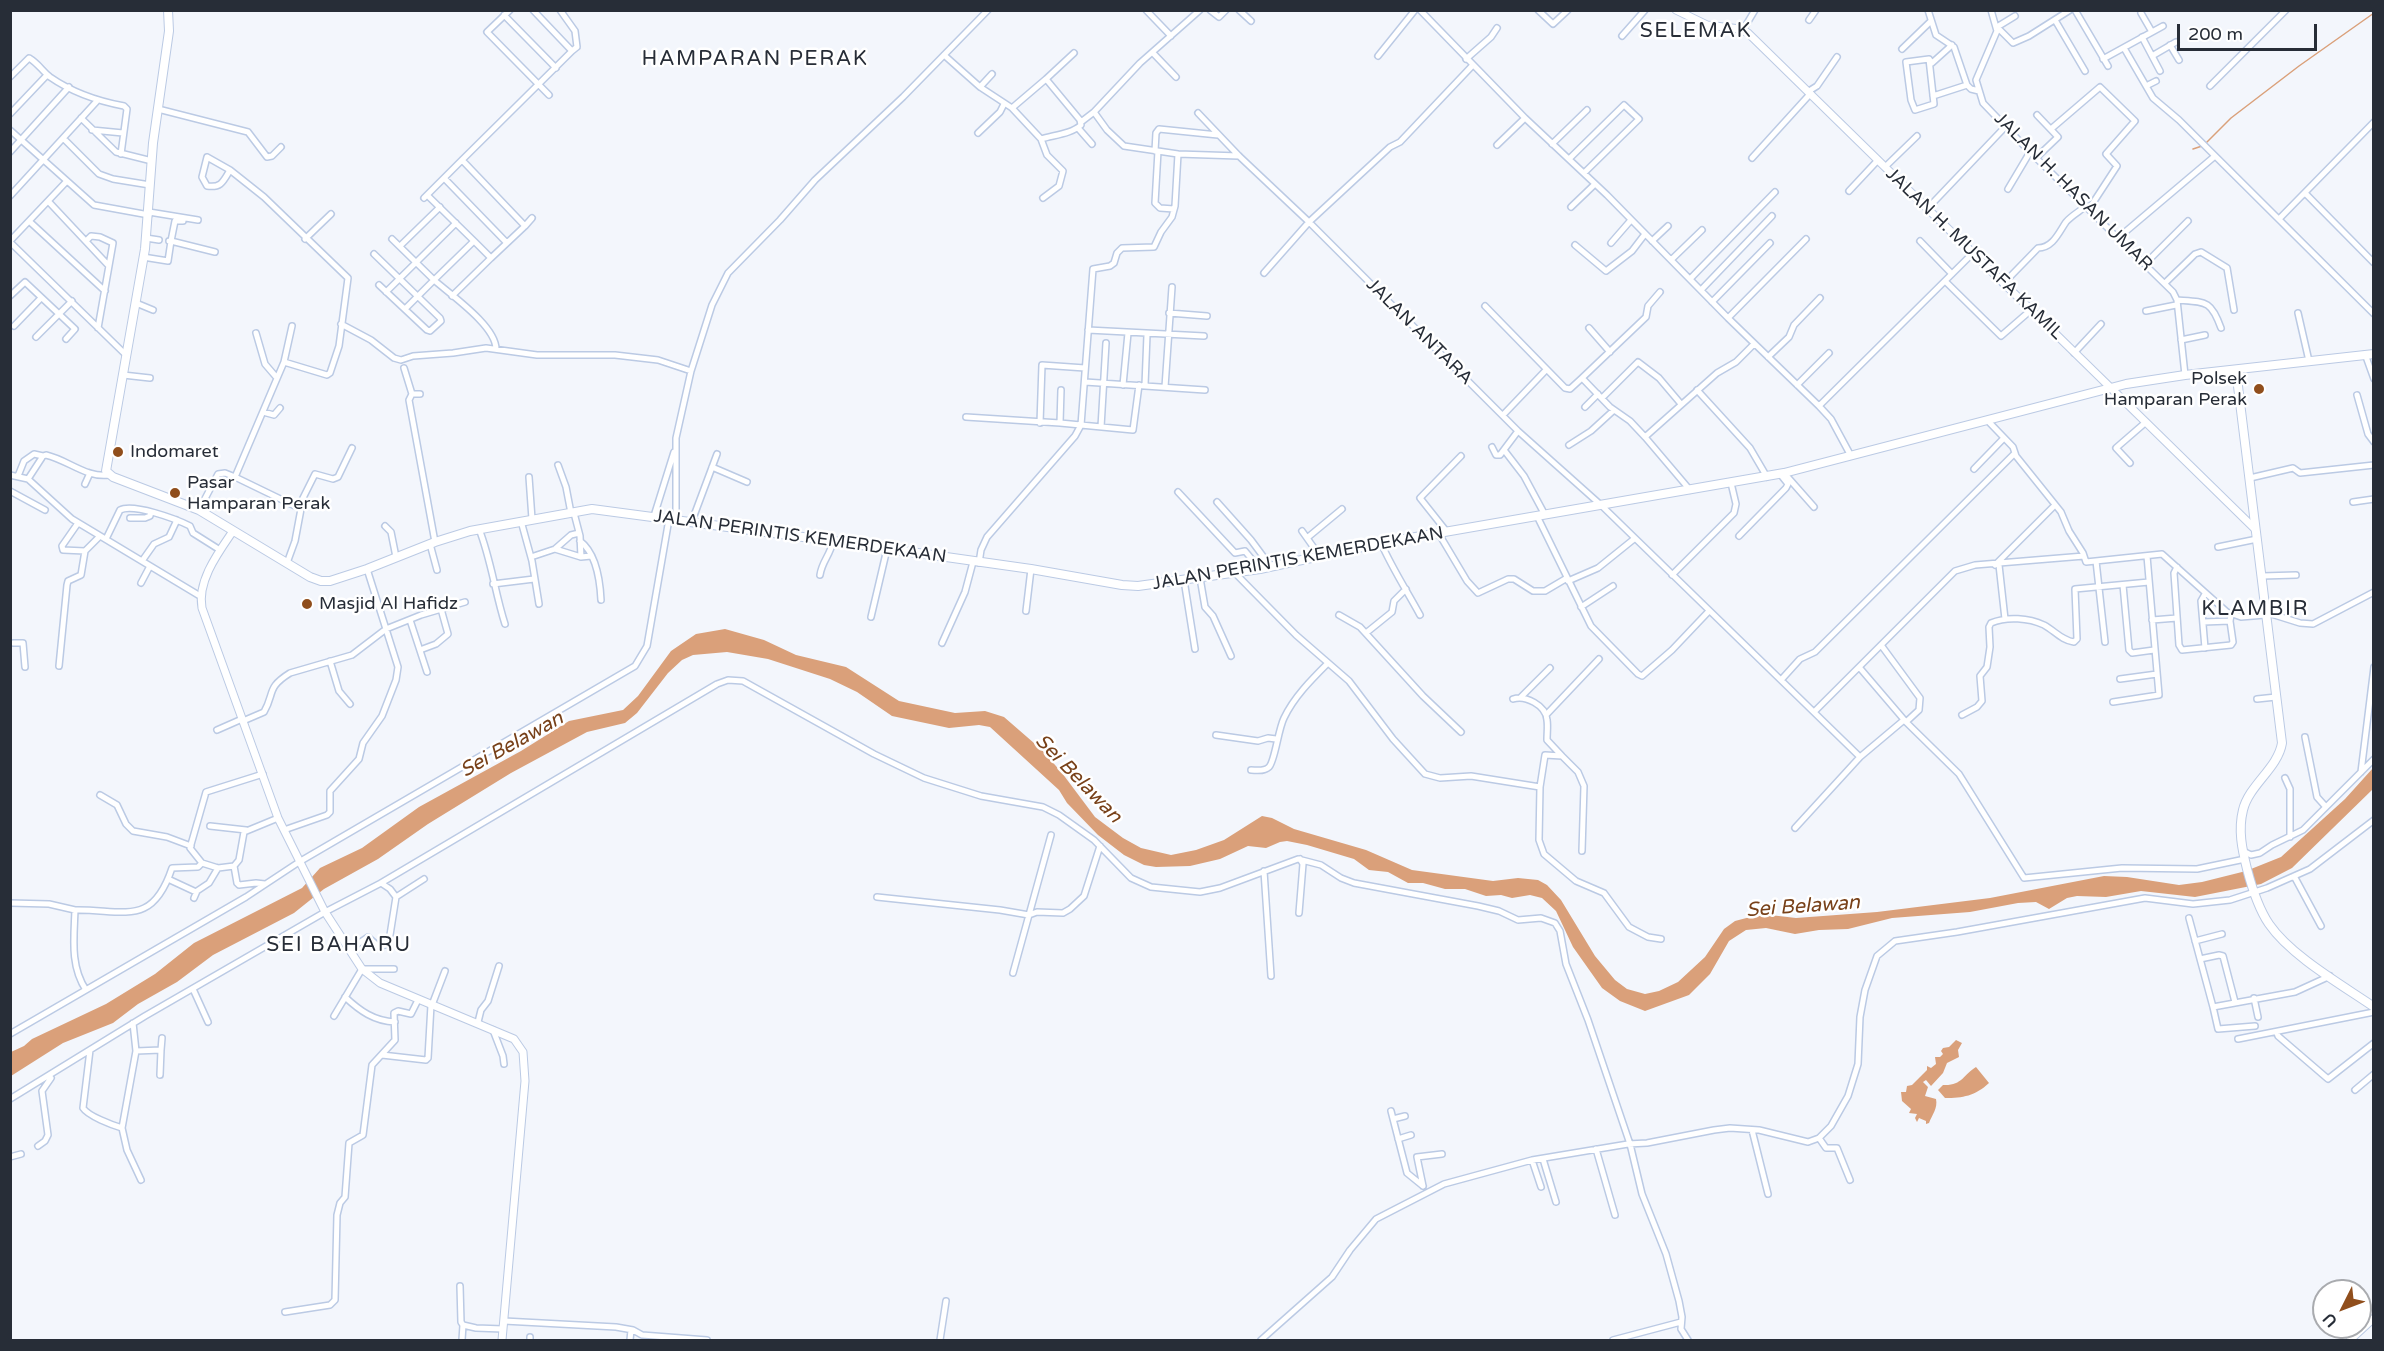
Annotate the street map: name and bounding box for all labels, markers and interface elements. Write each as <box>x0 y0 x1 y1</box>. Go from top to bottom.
scale bar <box>2180 12 2320 50</box>
district label: SELEMAK <box>1640 18 1752 44</box>
text: 200 m <box>2188 23 2243 45</box>
district label: HAMPARAN PERAK <box>642 46 868 72</box>
street label: JALAN H. HASAN UMAR <box>1989 108 2157 276</box>
street label: JALAN H. MUSTAFA KAMIL <box>1881 163 2067 345</box>
street label: JALAN ANTARA <box>1361 274 1477 390</box>
place label: Polsek Hamparan Perak <box>2104 368 2247 410</box>
marker: Polsek Hamparan Perak <box>2252 382 2266 396</box>
place label: Indomaret <box>130 441 219 463</box>
marker: Indomaret <box>111 445 125 459</box>
place label: Pasar Hamparan Perak <box>187 472 330 514</box>
marker: Pasar Hamparan Perak <box>168 486 182 500</box>
street label: JALAN PERINTIS KEMERDEKAAN <box>652 506 948 568</box>
street label: JALAN PERINTIS KEMERDEKAAN <box>1151 523 1445 595</box>
place label: Masjid Al Hafidz <box>319 593 458 615</box>
district label: KLAMBIR <box>2201 596 2309 622</box>
marker: Masjid Al Hafidz <box>300 597 314 611</box>
water label: Sei Belawan <box>456 707 568 783</box>
water label: Sei Belawan <box>1030 730 1126 828</box>
water label: Sei Belawan <box>1745 891 1861 923</box>
district label: SEI BAHARU <box>266 932 412 958</box>
north arrow <box>2312 1279 2372 1339</box>
text: U <box>2319 1309 2342 1331</box>

